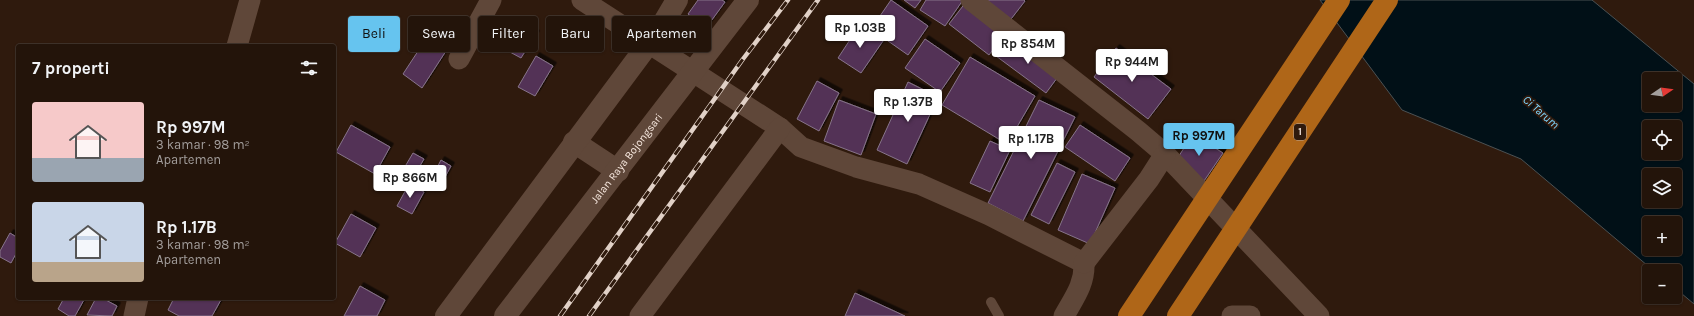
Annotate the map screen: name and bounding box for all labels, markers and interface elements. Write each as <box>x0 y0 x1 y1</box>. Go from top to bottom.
pin: Rp 1.03B <box>819 15 901 49</box>
chip: Beli <box>348 16 400 52</box>
chip: Sewa <box>408 16 470 52</box>
chip: Filter <box>478 16 538 52</box>
chip: Baru <box>546 16 604 52</box>
chip: Apartemen <box>612 16 711 52</box>
text: Rp 1.03B <box>834 20 886 35</box>
pin: Rp 854M <box>991 31 1065 65</box>
text: Rp 854M <box>1001 36 1055 51</box>
pin: Rp 944M <box>1095 49 1169 83</box>
text: Rp 944M <box>1105 54 1159 69</box>
icon: filters <box>298 57 320 79</box>
text: 7 properti <box>32 58 110 78</box>
north arrow <box>1642 72 1682 112</box>
map controls <box>1642 72 1682 304</box>
pin: Rp 1.37B <box>867 89 949 123</box>
water label: Ci Tarum <box>1520 92 1562 132</box>
text: Rp 1.37B <box>883 94 933 109</box>
street label: Jalan Raya Bojongsari <box>588 111 665 206</box>
text: Rp 997M <box>156 117 226 137</box>
icon: home <box>64 118 112 166</box>
button: locate <box>1642 120 1682 160</box>
pin: Rp 997M <box>1162 123 1236 157</box>
road number: 1 <box>1294 124 1306 140</box>
pin: Rp 1.17B <box>990 126 1072 160</box>
text: Rp 997M <box>1172 128 1226 143</box>
text: Rp 1.17B <box>1008 131 1054 146</box>
text: 3 kamar · 98 m² <box>156 137 250 152</box>
text: Apartemen <box>156 152 221 167</box>
pin: Rp 866M <box>373 165 447 199</box>
button: layers <box>1642 168 1682 208</box>
text: Rp 866M <box>382 170 438 185</box>
button: + <box>1642 216 1682 256</box>
text: Rp 1.17B <box>156 217 217 237</box>
icon: home <box>64 218 112 266</box>
text: 3 kamar · 98 m² <box>156 237 250 252</box>
text: Apartemen <box>156 252 221 267</box>
button: − <box>1642 264 1682 304</box>

